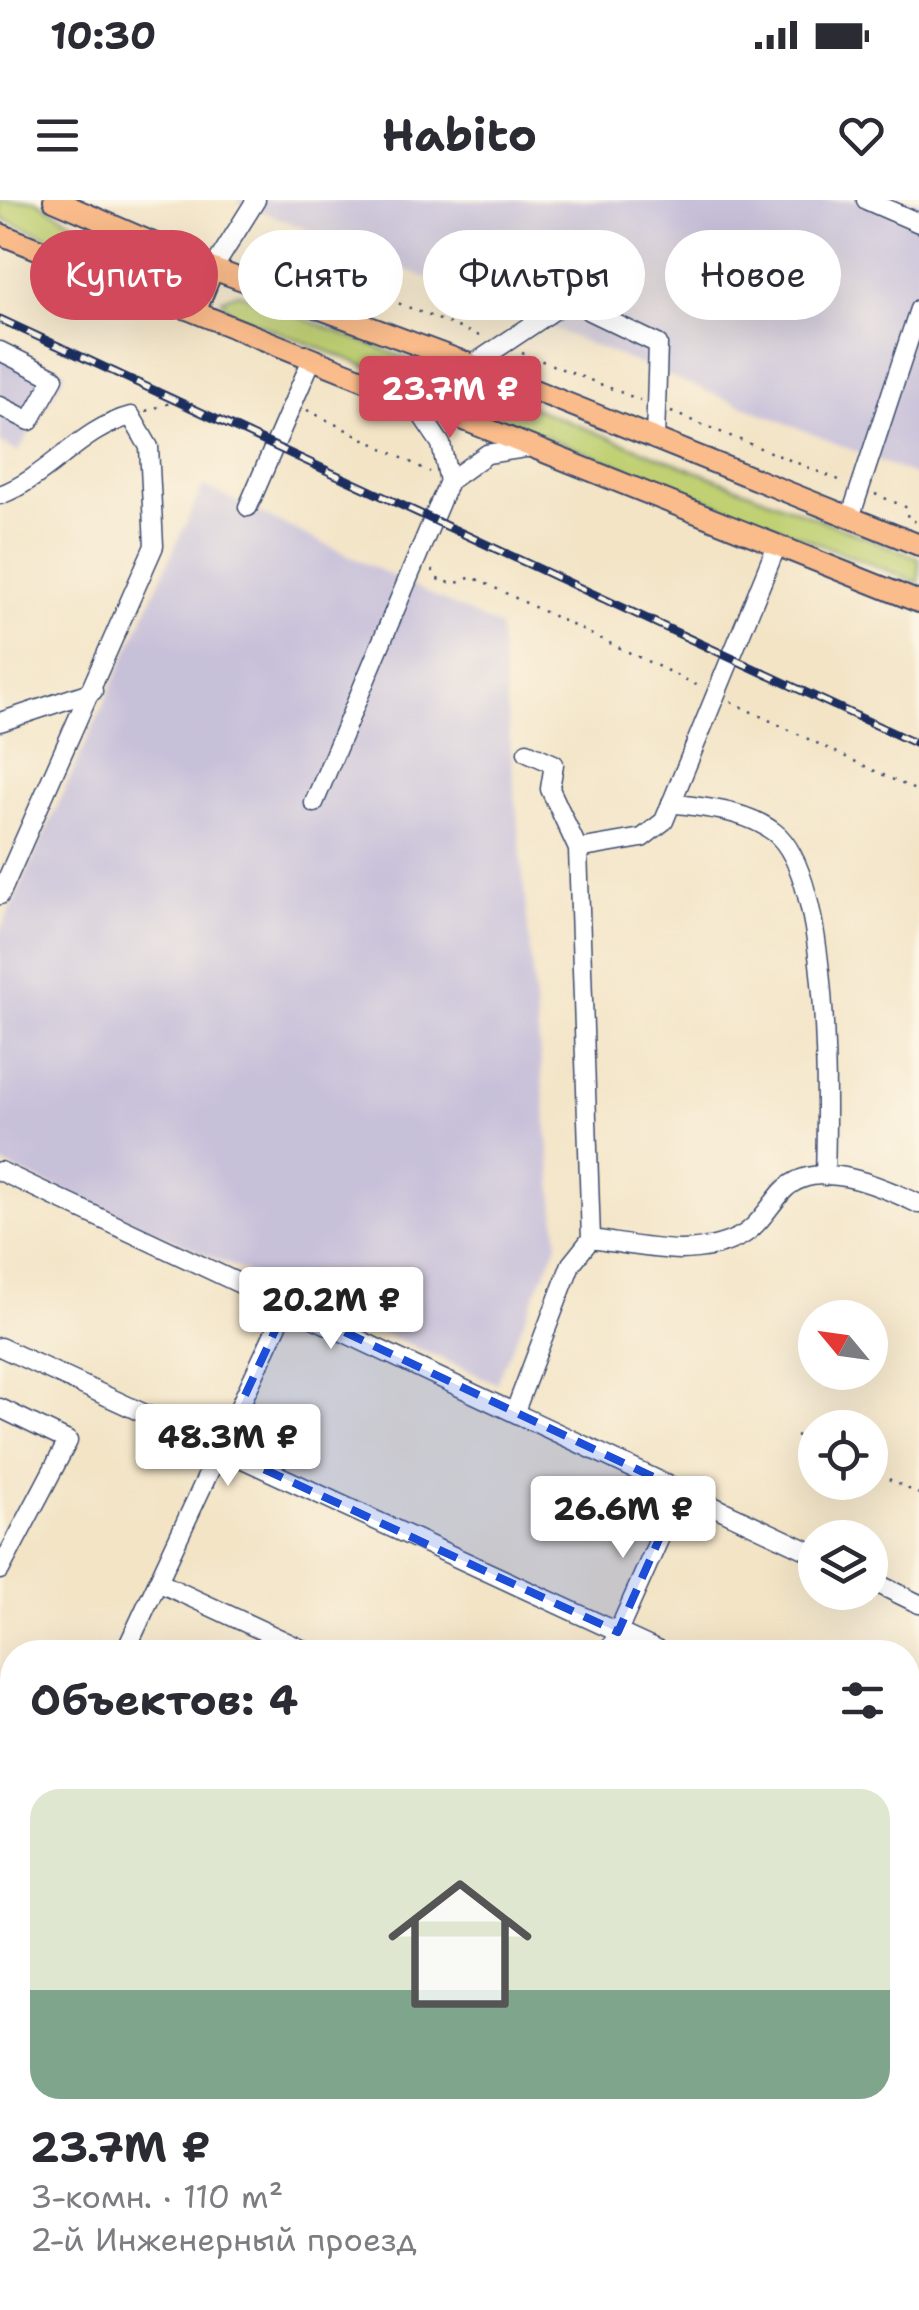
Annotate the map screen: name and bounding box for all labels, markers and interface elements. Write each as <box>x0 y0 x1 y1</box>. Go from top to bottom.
text: 10:30 <box>50 10 156 61</box>
text: Habito <box>382 105 537 165</box>
icon: menu <box>30 108 85 163</box>
icon: heart <box>834 108 889 163</box>
chip: Купить <box>30 230 218 320</box>
chip: Снять <box>238 230 403 320</box>
chip: Фильтры <box>423 230 645 320</box>
chip: Новое <box>665 230 841 320</box>
pin: 23.7M ₽ <box>358 356 542 441</box>
text: 23.7M ₽ <box>381 367 519 410</box>
pin: 20.2M ₽ <box>239 1267 423 1352</box>
text: 20.2M ₽ <box>261 1278 401 1321</box>
north arrow <box>798 1300 888 1390</box>
map controls <box>798 1300 888 1610</box>
pin: 48.3M ₽ <box>136 1404 320 1489</box>
button: locate <box>798 1410 888 1500</box>
text: 48.3M ₽ <box>158 1415 299 1458</box>
pin: 26.6M ₽ <box>531 1476 715 1561</box>
text: 26.6M ₽ <box>553 1487 693 1530</box>
button: layers <box>798 1520 888 1610</box>
text: Объектов: 4 <box>30 1672 298 1728</box>
icon: filters <box>835 1673 890 1728</box>
icon: home <box>370 1854 550 2034</box>
text: 23.7M ₽ <box>30 2119 211 2175</box>
text: 3-комн. · 110 m² <box>30 2175 283 2218</box>
text: 2-й Инженерный проезд <box>30 2218 417 2261</box>

